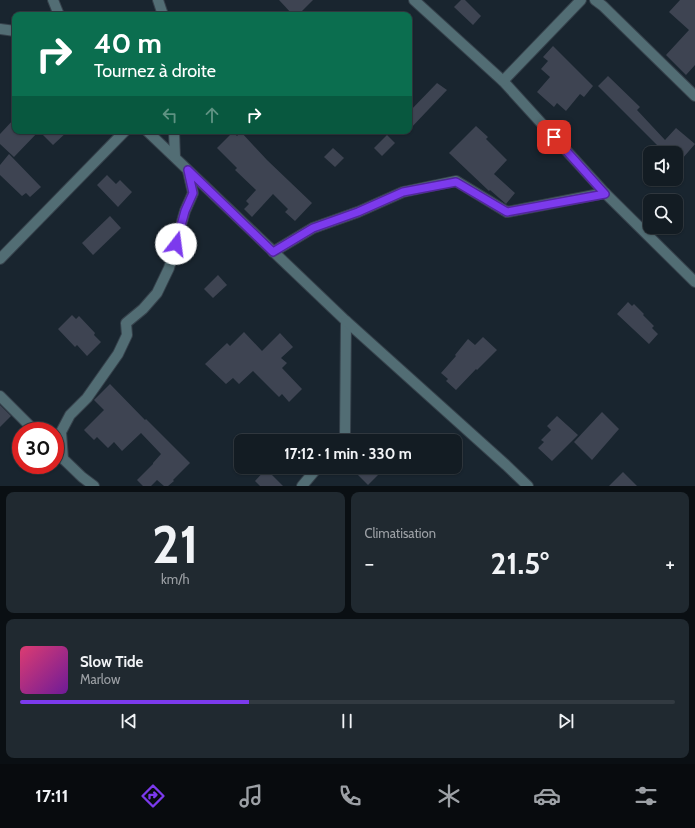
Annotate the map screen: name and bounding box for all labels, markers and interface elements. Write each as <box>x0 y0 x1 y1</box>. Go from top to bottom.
text: 40 m <box>94 26 162 60</box>
icon: right <box>28 28 80 80</box>
text: Tournez à droite <box>94 60 216 82</box>
icon: left <box>159 104 181 126</box>
icon: ahead <box>201 104 223 126</box>
icon: right <box>243 104 265 126</box>
pin <box>537 120 571 154</box>
icon: arrive <box>543 126 565 148</box>
map controls <box>643 146 683 234</box>
button: sound <box>643 146 683 186</box>
button: search <box>643 194 683 234</box>
position arrow <box>155 223 197 265</box>
speed limit sign: 30 <box>12 422 64 474</box>
text: 17:12 · 1 min · 330 m <box>284 445 412 463</box>
text: 21 <box>152 513 199 576</box>
text: Climatisation <box>365 525 436 541</box>
text: 21.5° <box>491 545 549 582</box>
text: − <box>365 550 374 577</box>
text: + <box>665 550 675 577</box>
text: km/h <box>161 571 189 587</box>
text: Slow Tide <box>80 653 143 671</box>
text: Marlow <box>80 671 120 687</box>
icon: previous <box>118 710 140 732</box>
icon: pause <box>336 710 358 732</box>
icon: next <box>555 710 577 732</box>
icon: directions <box>139 782 167 810</box>
icon: music <box>237 782 265 810</box>
icon: phone <box>336 782 364 810</box>
icon: climate <box>435 782 463 810</box>
icon: car <box>533 782 561 810</box>
icon: filters <box>632 782 660 810</box>
text: 17:11 <box>35 785 68 807</box>

